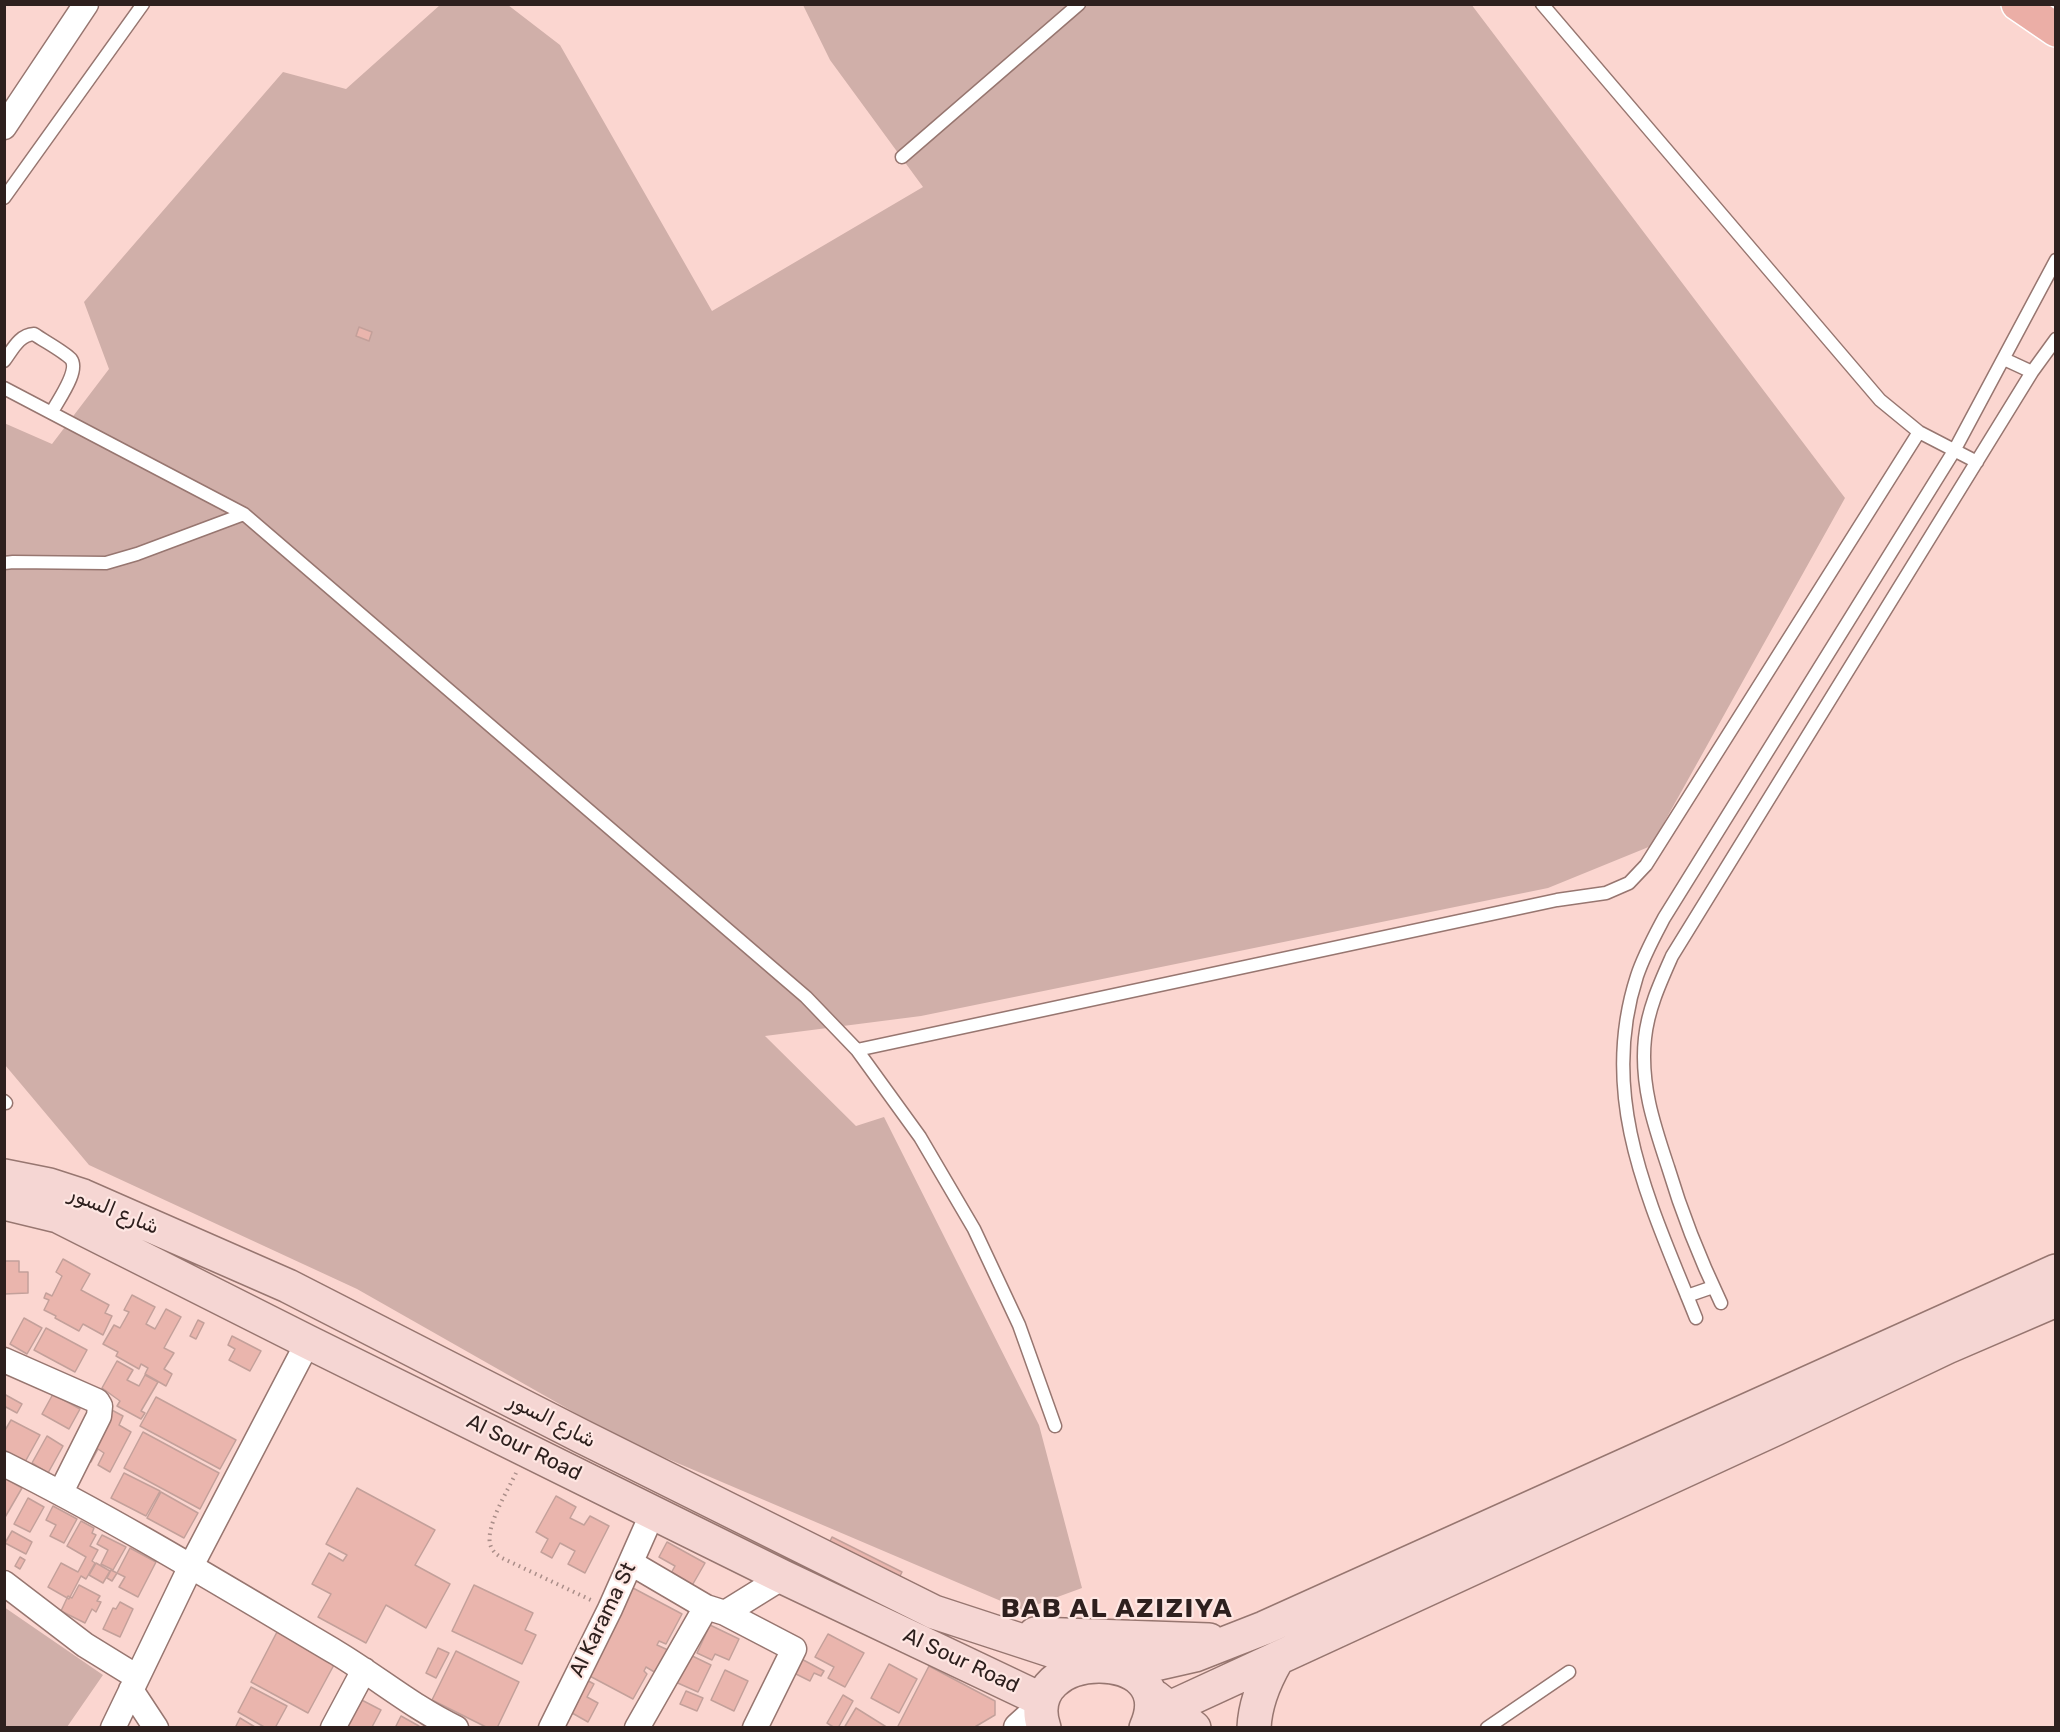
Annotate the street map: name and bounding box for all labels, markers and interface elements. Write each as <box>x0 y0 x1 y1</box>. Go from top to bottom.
street label: شارع السور <box>65 1182 163 1240</box>
street label: شارع السور <box>504 1388 600 1454</box>
street label: Al Sour Road <box>462 1409 586 1487</box>
street label: Al Karama St <box>564 1559 642 1681</box>
district label: BAB AL AZIZIYA <box>1001 1593 1233 1625</box>
street label: Al Sour Road <box>899 1623 1023 1699</box>

